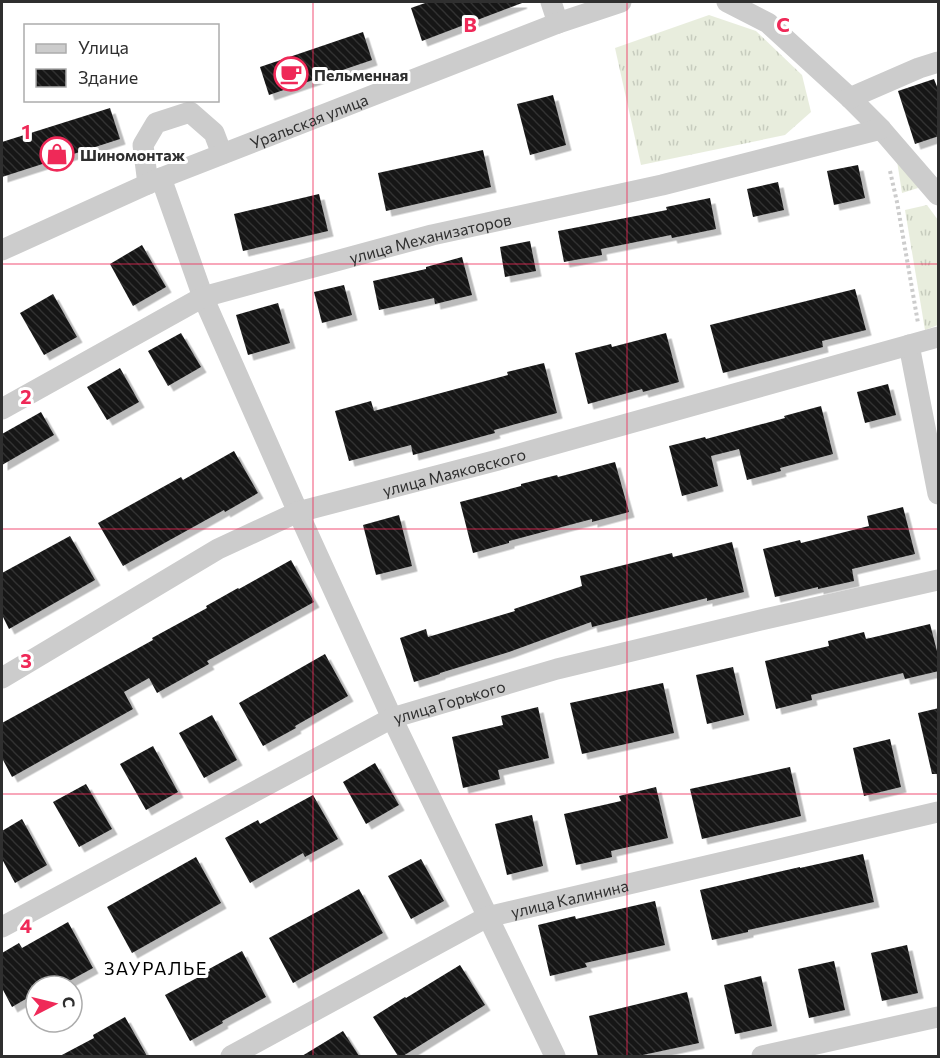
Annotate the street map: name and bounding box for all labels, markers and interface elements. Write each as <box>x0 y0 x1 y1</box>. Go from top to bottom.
text: B <box>463 12 477 36</box>
text: C <box>776 12 790 36</box>
legend <box>24 24 219 102</box>
text: Улица <box>78 36 129 58</box>
cafe icon: Пельменная <box>273 56 309 92</box>
place label: Пельменная <box>314 65 408 84</box>
text: Здание <box>78 66 138 88</box>
street label: Уральская улица <box>247 89 370 152</box>
text: 1 <box>21 119 31 143</box>
shop icon: Шиномонтаж <box>39 136 75 172</box>
place label: Шиномонтаж <box>80 145 186 164</box>
street label: улица Механизаторов <box>347 209 513 266</box>
text: 2 <box>20 384 32 408</box>
street label: улица Маяковского <box>380 443 528 499</box>
text: 3 <box>20 648 32 672</box>
street label: улица Горького <box>391 675 507 727</box>
street label: улица Калинина <box>509 875 630 921</box>
text: 4 <box>20 913 32 937</box>
district label: ЗАУРАЛЬЕ <box>104 957 208 979</box>
north arrow <box>24 974 84 1034</box>
text: С <box>59 996 79 1009</box>

